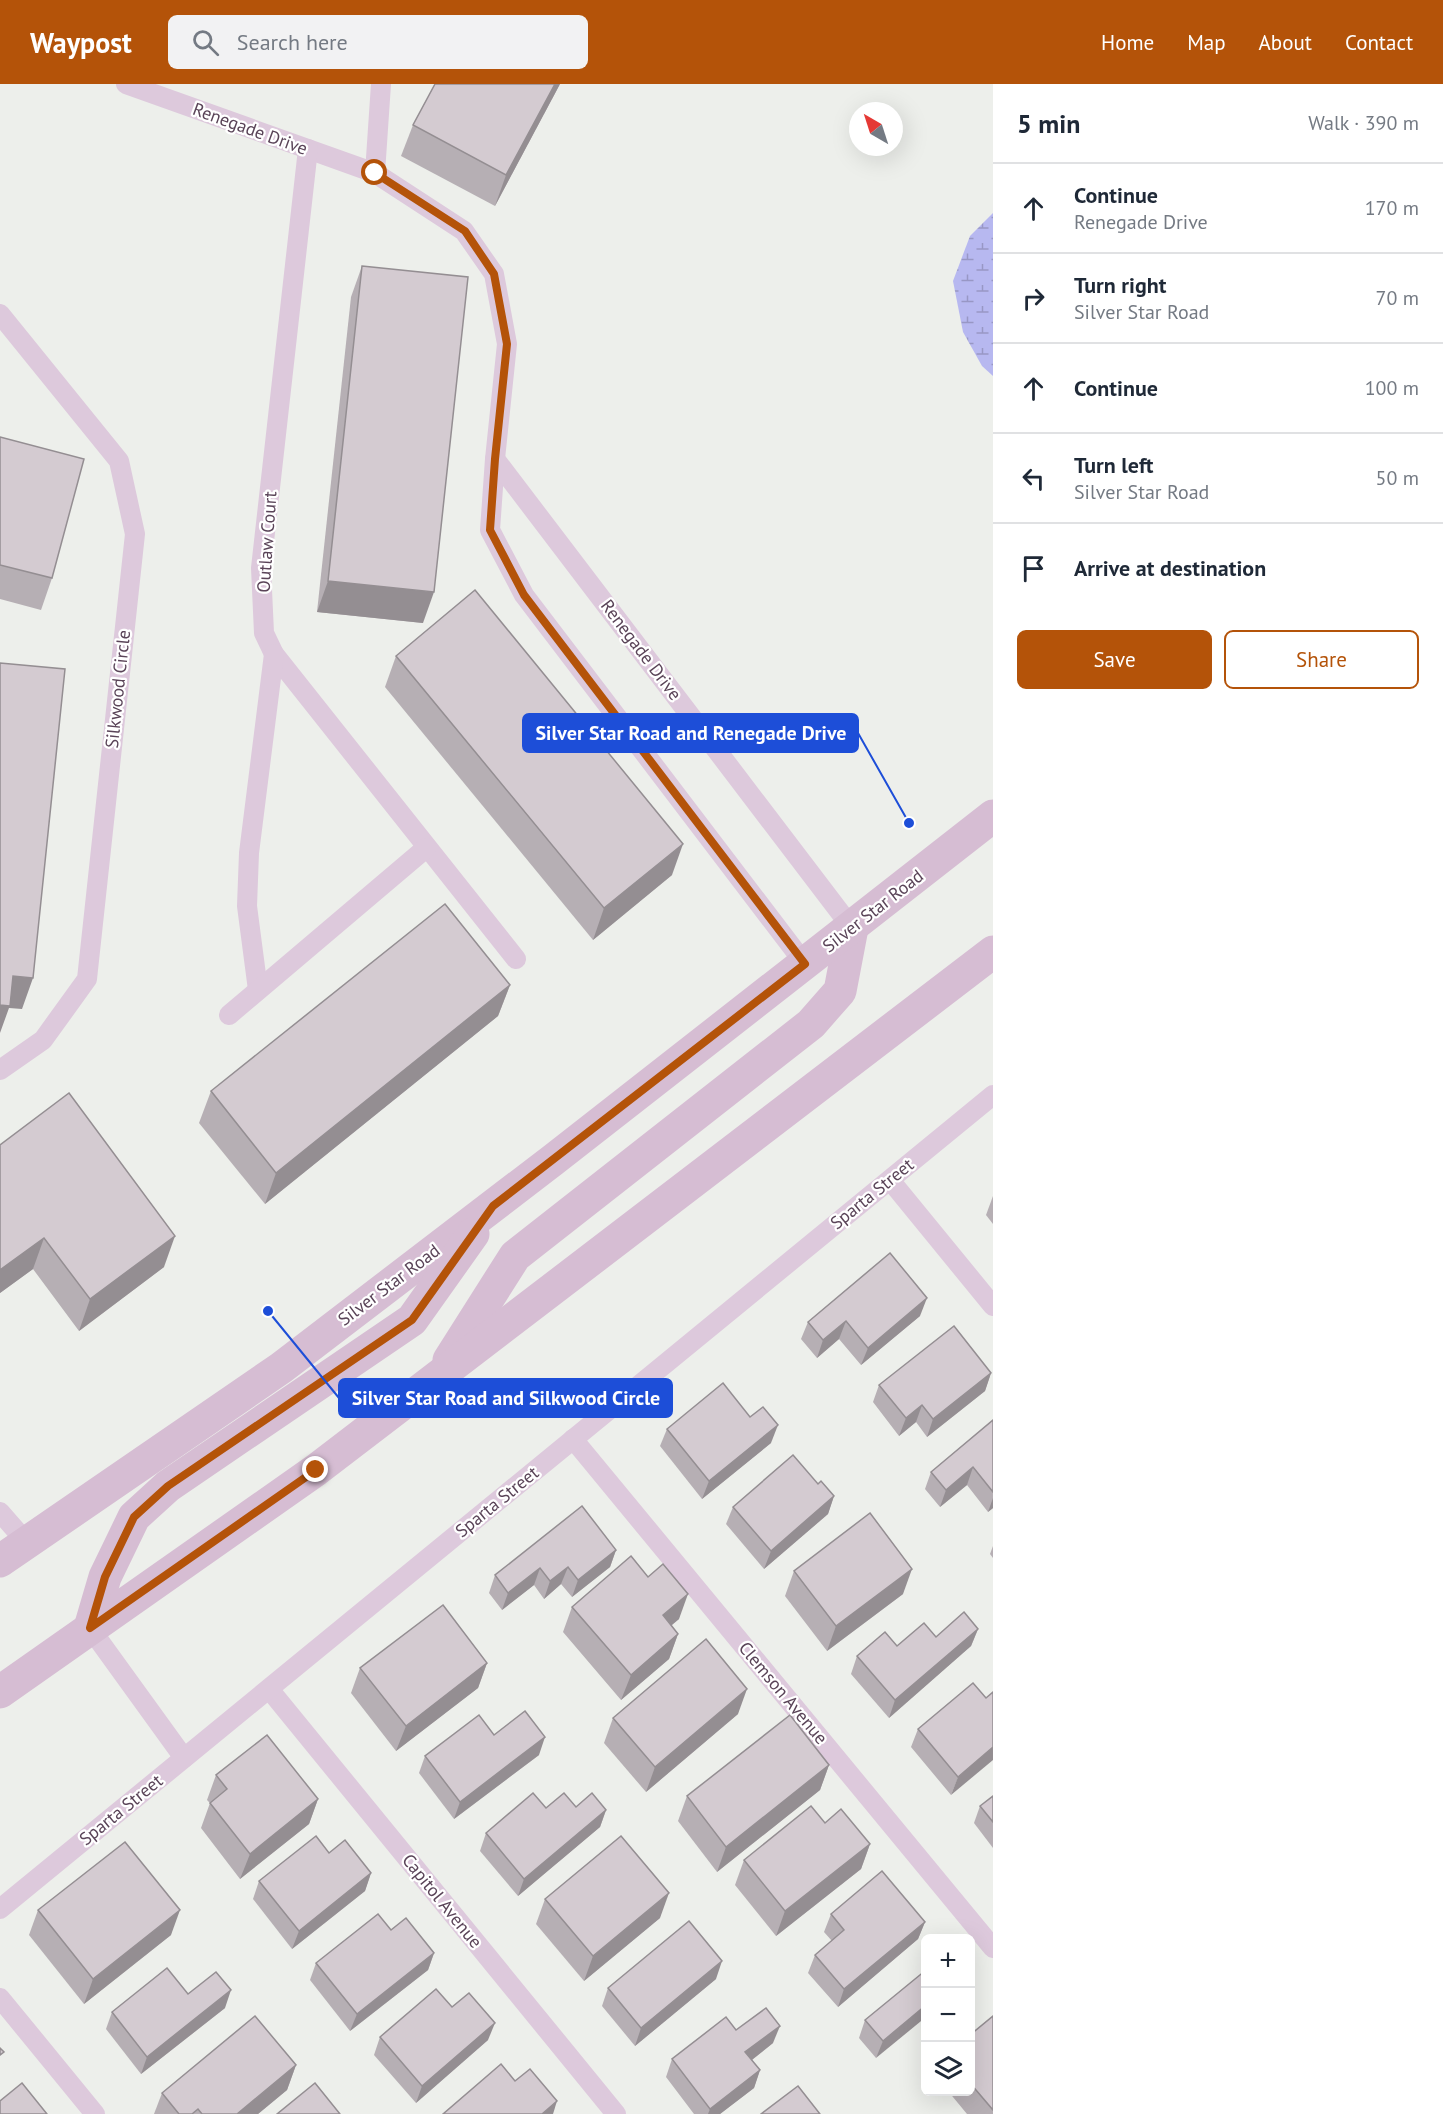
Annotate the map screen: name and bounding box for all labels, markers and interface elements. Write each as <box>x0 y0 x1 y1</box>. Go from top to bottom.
search box <box>168 15 588 69</box>
text: Waypost <box>30 24 132 61</box>
icon: search <box>189 26 222 59</box>
text: Search here <box>237 28 348 56</box>
text: Home <box>1101 29 1154 56</box>
text: Map <box>1187 29 1226 56</box>
text: About <box>1259 29 1312 56</box>
text: Contact <box>1345 29 1413 56</box>
street label: Renegade Drive <box>190 97 311 160</box>
north arrow <box>849 102 903 156</box>
text: 5 min <box>1017 107 1080 140</box>
text: Walk · 390 m <box>1308 110 1419 136</box>
route start <box>361 159 387 185</box>
text: Continue <box>1074 181 1158 209</box>
icon: ahead <box>1017 192 1050 225</box>
text: 170 m <box>1365 195 1419 221</box>
text: Renegade Drive <box>1074 209 1208 235</box>
text: Turn right <box>1074 271 1166 299</box>
icon: right <box>1017 282 1050 315</box>
text: 70 m <box>1376 285 1419 311</box>
text: Silver Star Road <box>1074 299 1209 325</box>
icon: ahead <box>1017 372 1050 405</box>
text: Continue <box>1074 374 1158 402</box>
text: 100 m <box>1365 375 1419 401</box>
text: Turn left <box>1074 451 1154 479</box>
icon: left <box>1017 462 1050 495</box>
text: 50 m <box>1376 465 1419 491</box>
text: Silver Star Road <box>1074 479 1209 505</box>
street label: Outlaw Court <box>251 490 282 593</box>
icon: arrive <box>1017 552 1050 585</box>
text: Arrive at destination <box>1074 554 1266 582</box>
street label: Renegade Drive <box>596 595 687 705</box>
street label: Silkwood Circle <box>100 629 135 749</box>
button: Save <box>1017 630 1212 689</box>
button: Share <box>1224 630 1419 689</box>
callout: Silver Star Road and Renegade Drive <box>523 714 858 752</box>
text: Silver Star Road and Renegade Drive <box>535 720 847 746</box>
street label: Silver Star Road <box>818 864 928 957</box>
street label: Sparta Street <box>825 1153 918 1234</box>
street label: Silver Star Road <box>333 1239 444 1330</box>
callout: Silver Star Road and Silkwood Circle <box>339 1379 672 1417</box>
text: Silver Star Road and Silkwood Circle <box>352 1385 660 1411</box>
route end <box>302 1456 328 1482</box>
street label: Sparta Street <box>450 1461 543 1542</box>
street label: Clemson Avenue <box>734 1637 833 1749</box>
street label: Sparta Street <box>74 1769 167 1850</box>
street label: Capitol Avenue <box>397 1849 487 1952</box>
map controls <box>921 1934 975 2096</box>
button: + <box>921 1934 975 1988</box>
button: − <box>921 1988 975 2042</box>
button: layers <box>921 2042 975 2096</box>

